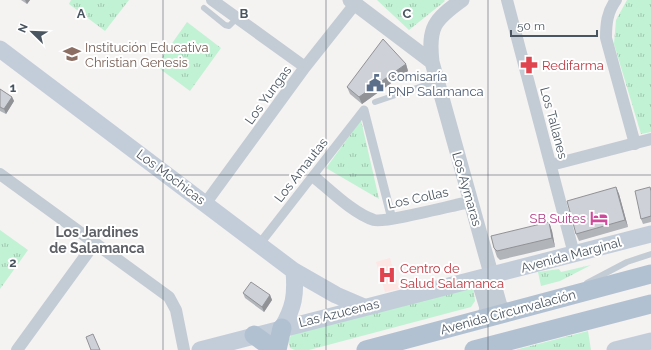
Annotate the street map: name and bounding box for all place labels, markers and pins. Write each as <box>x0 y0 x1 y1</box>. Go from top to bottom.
place label: Institución Educativa Christian Genesis <box>85 40 209 70</box>
school or university icon: Institución Educativa Christian Genesis <box>62 44 82 64</box>
pharmacy icon: Redifarma <box>519 55 539 75</box>
place label: Redifarma <box>542 58 604 73</box>
place label: Comisaría PNP Salamanca <box>388 69 484 99</box>
public building icon: Comisaría PNP Salamanca <box>365 73 385 93</box>
hotel icon: SB Suites <box>589 208 609 228</box>
place label: SB Suites <box>530 211 586 226</box>
place label: Centro de Salud Salamanca <box>400 261 504 291</box>
hospital icon: Centro de Salud Salamanca <box>377 265 397 285</box>

